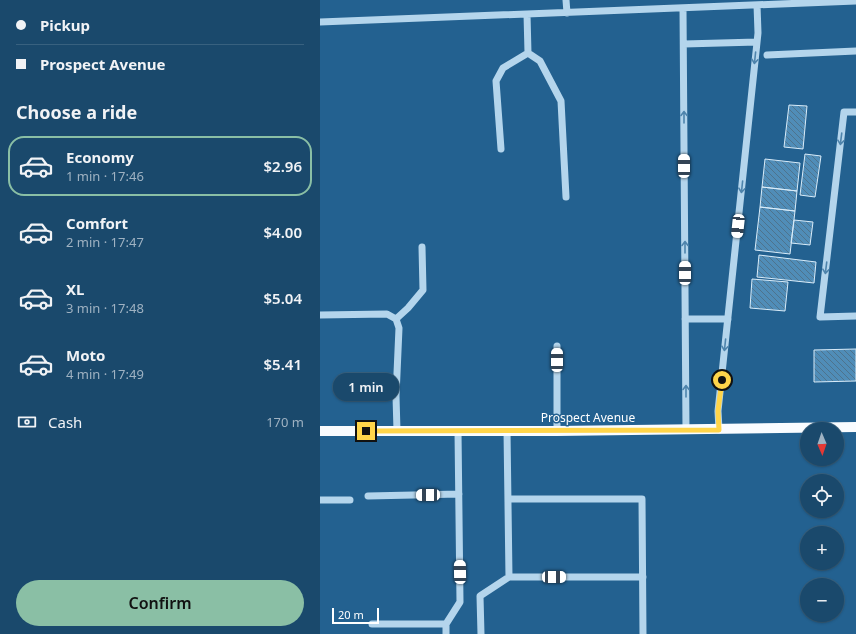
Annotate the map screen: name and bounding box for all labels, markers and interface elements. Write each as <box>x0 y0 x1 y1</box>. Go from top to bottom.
text: Pickup <box>40 15 90 35</box>
one-way arrow <box>752 51 759 64</box>
text: Prospect Avenue <box>40 54 166 74</box>
text: Choose a ride <box>16 100 137 124</box>
one-way arrow <box>680 111 688 124</box>
one-way arrow <box>837 132 845 145</box>
text: Economy <box>66 147 134 167</box>
icon: car <box>18 148 54 184</box>
car <box>678 154 690 178</box>
text: $2.96 <box>264 156 302 176</box>
text: 1 min · 17:46 <box>66 167 144 185</box>
one-way arrow <box>738 181 745 194</box>
text: Comfort <box>66 213 128 233</box>
car <box>731 213 745 239</box>
icon: car <box>18 214 54 250</box>
text: $4.00 <box>264 222 302 242</box>
text: 2 min · 17:47 <box>66 233 144 251</box>
one-way arrow <box>681 241 689 254</box>
car <box>679 261 691 285</box>
one-way arrow <box>822 261 830 274</box>
text: XL <box>66 279 84 299</box>
icon: car <box>18 280 54 316</box>
text: $5.04 <box>264 288 302 308</box>
text: 3 min · 17:48 <box>66 299 144 317</box>
one-way arrow <box>722 338 729 351</box>
text: Moto <box>66 345 105 365</box>
icon: car <box>18 346 54 382</box>
car <box>551 348 563 372</box>
text: $5.41 <box>264 354 302 374</box>
text: 4 min · 17:49 <box>66 365 144 383</box>
route start <box>713 371 731 389</box>
callout: 1 min <box>333 373 399 401</box>
text: 1 min <box>348 378 384 396</box>
one-way arrow <box>682 385 690 398</box>
street label: Prospect Avenue <box>541 409 635 426</box>
icon: cash <box>16 411 38 433</box>
text: Cash <box>48 412 82 432</box>
text: 170 m <box>266 413 304 431</box>
route end <box>357 422 375 440</box>
north arrow <box>800 422 844 466</box>
map controls <box>800 422 844 622</box>
button: locate <box>800 474 844 518</box>
car <box>416 489 440 501</box>
button: + <box>800 526 844 570</box>
car <box>454 560 466 584</box>
car <box>542 571 566 583</box>
button: − <box>800 578 844 622</box>
button: Confirm <box>16 580 304 626</box>
scale bar <box>332 606 379 625</box>
text: 20 m <box>338 607 364 622</box>

